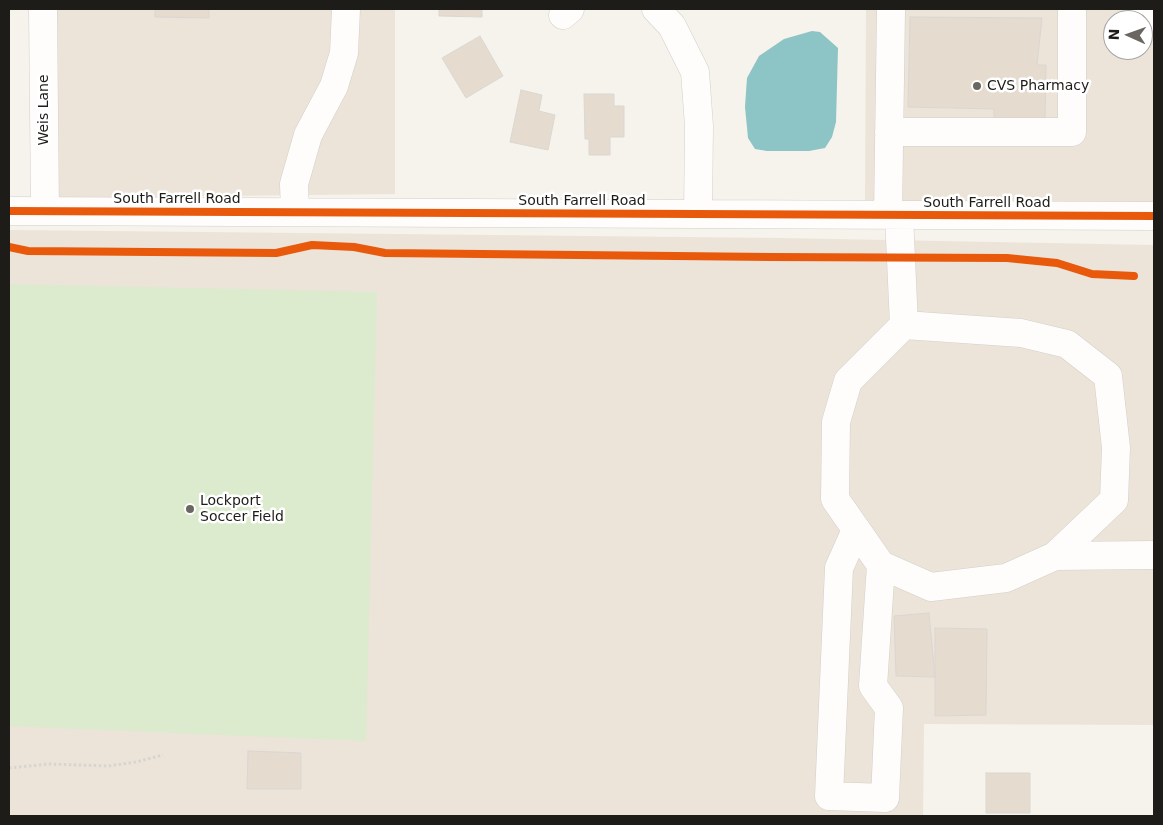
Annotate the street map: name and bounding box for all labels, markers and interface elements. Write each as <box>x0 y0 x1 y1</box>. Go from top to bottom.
north arrow <box>1103 10 1153 60</box>
text: N <box>1106 28 1122 41</box>
street label: Weis Lane <box>36 74 52 146</box>
place label: CVS Pharmacy <box>987 78 1089 94</box>
marker: CVS Pharmacy <box>971 80 983 92</box>
street label: South Farrell Road <box>113 191 241 207</box>
street label: South Farrell Road <box>518 193 646 209</box>
street label: South Farrell Road <box>923 195 1051 211</box>
place label: Lockport Soccer Field <box>200 493 284 526</box>
marker: Lockport Soccer Field <box>184 503 196 515</box>

